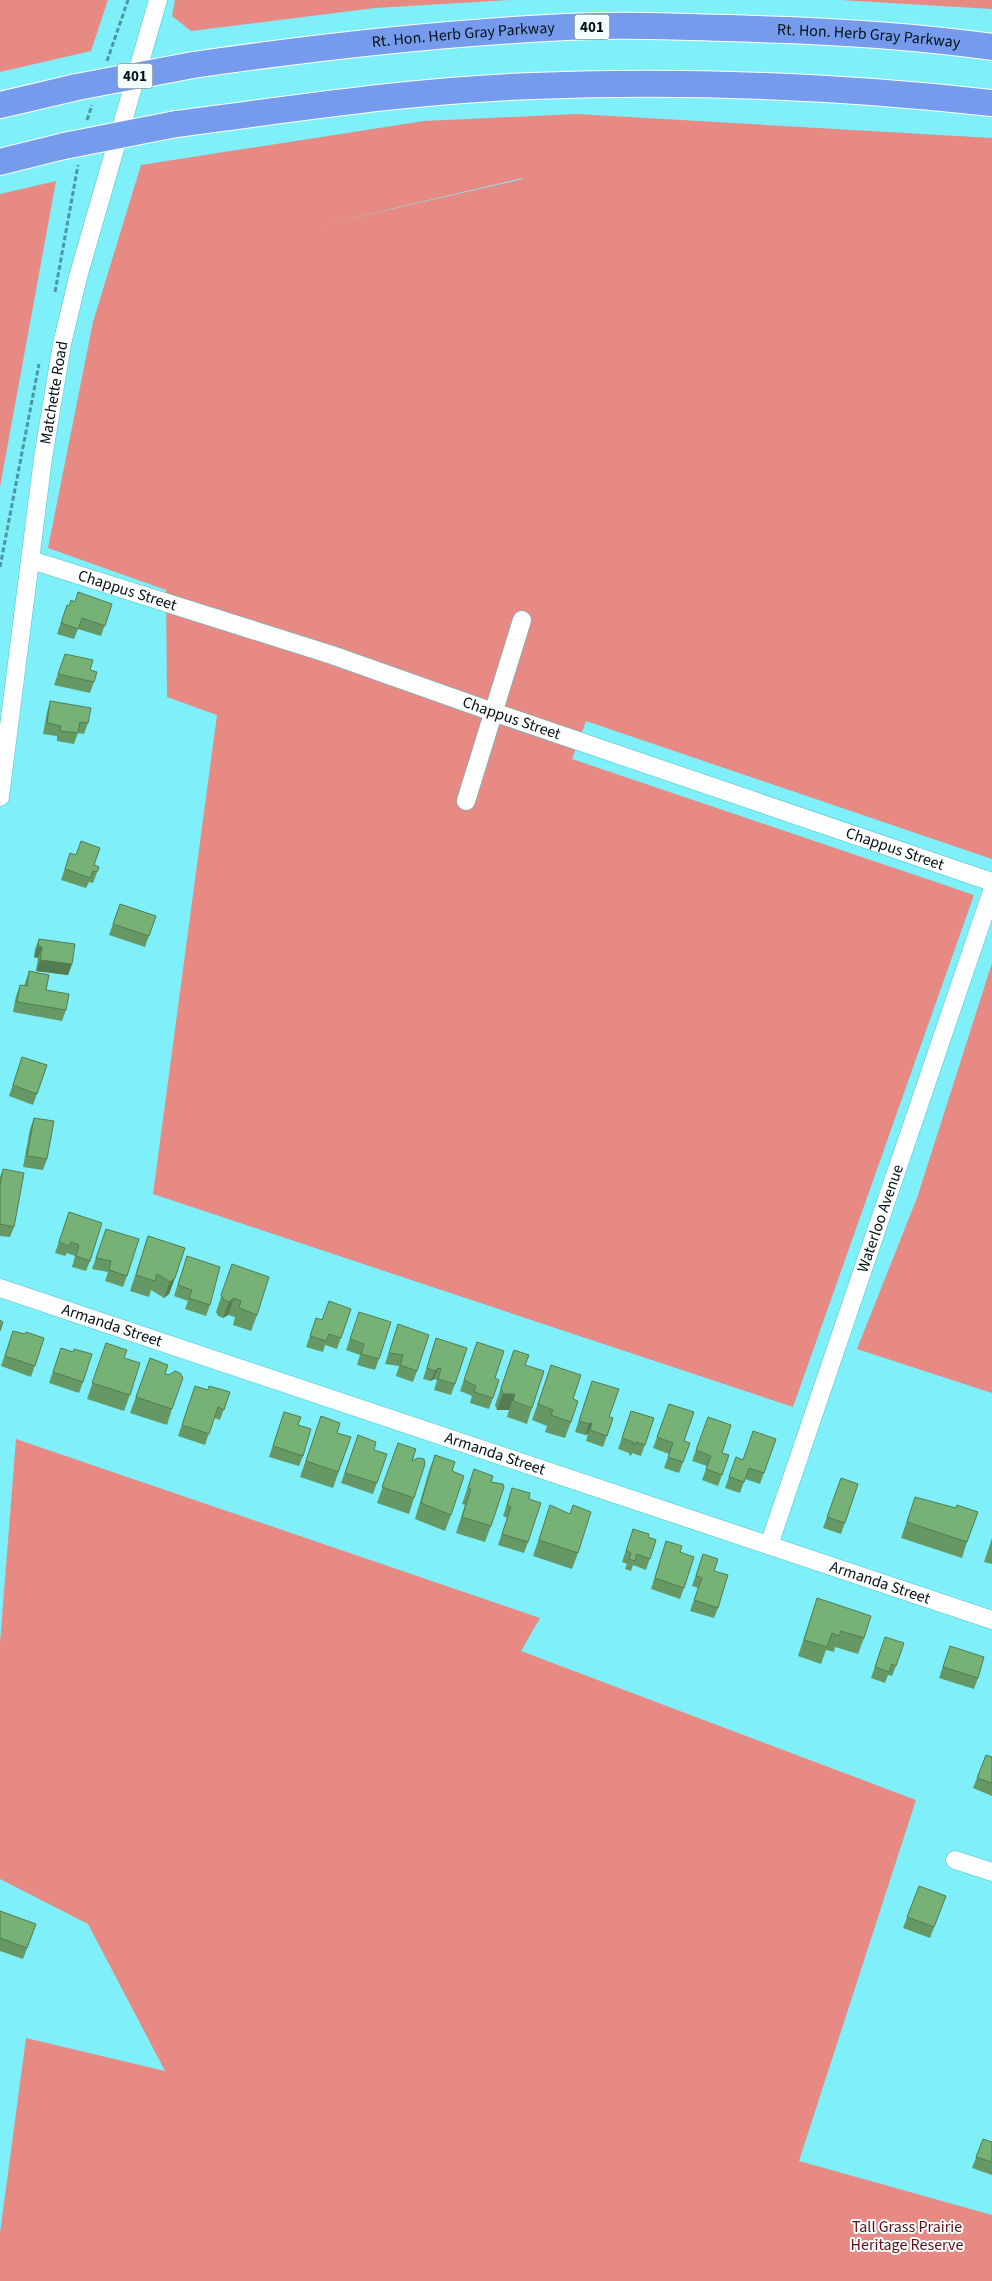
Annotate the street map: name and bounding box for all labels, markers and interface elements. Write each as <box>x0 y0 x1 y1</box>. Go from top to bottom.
road number: 401 <box>574 15 610 40</box>
street label: Rt. Hon. Herb Gray Parkway <box>371 17 556 53</box>
street label: Rt. Hon. Herb Gray Parkway <box>777 19 962 54</box>
road number: 401 <box>118 64 152 88</box>
street label: Matchette Road <box>34 339 73 446</box>
street label: Chappus Street <box>75 564 180 616</box>
street label: Chappus Street <box>459 691 564 745</box>
street label: Chappus Street <box>843 822 947 876</box>
street label: Waterloo Avenue <box>852 1161 909 1275</box>
street label: Armanda Street <box>59 1298 166 1353</box>
street label: Armanda Street <box>442 1427 549 1481</box>
street label: Armanda Street <box>827 1555 934 1610</box>
park label: Tall Grass Prairie Heritage Reserve <box>851 2216 963 2256</box>

